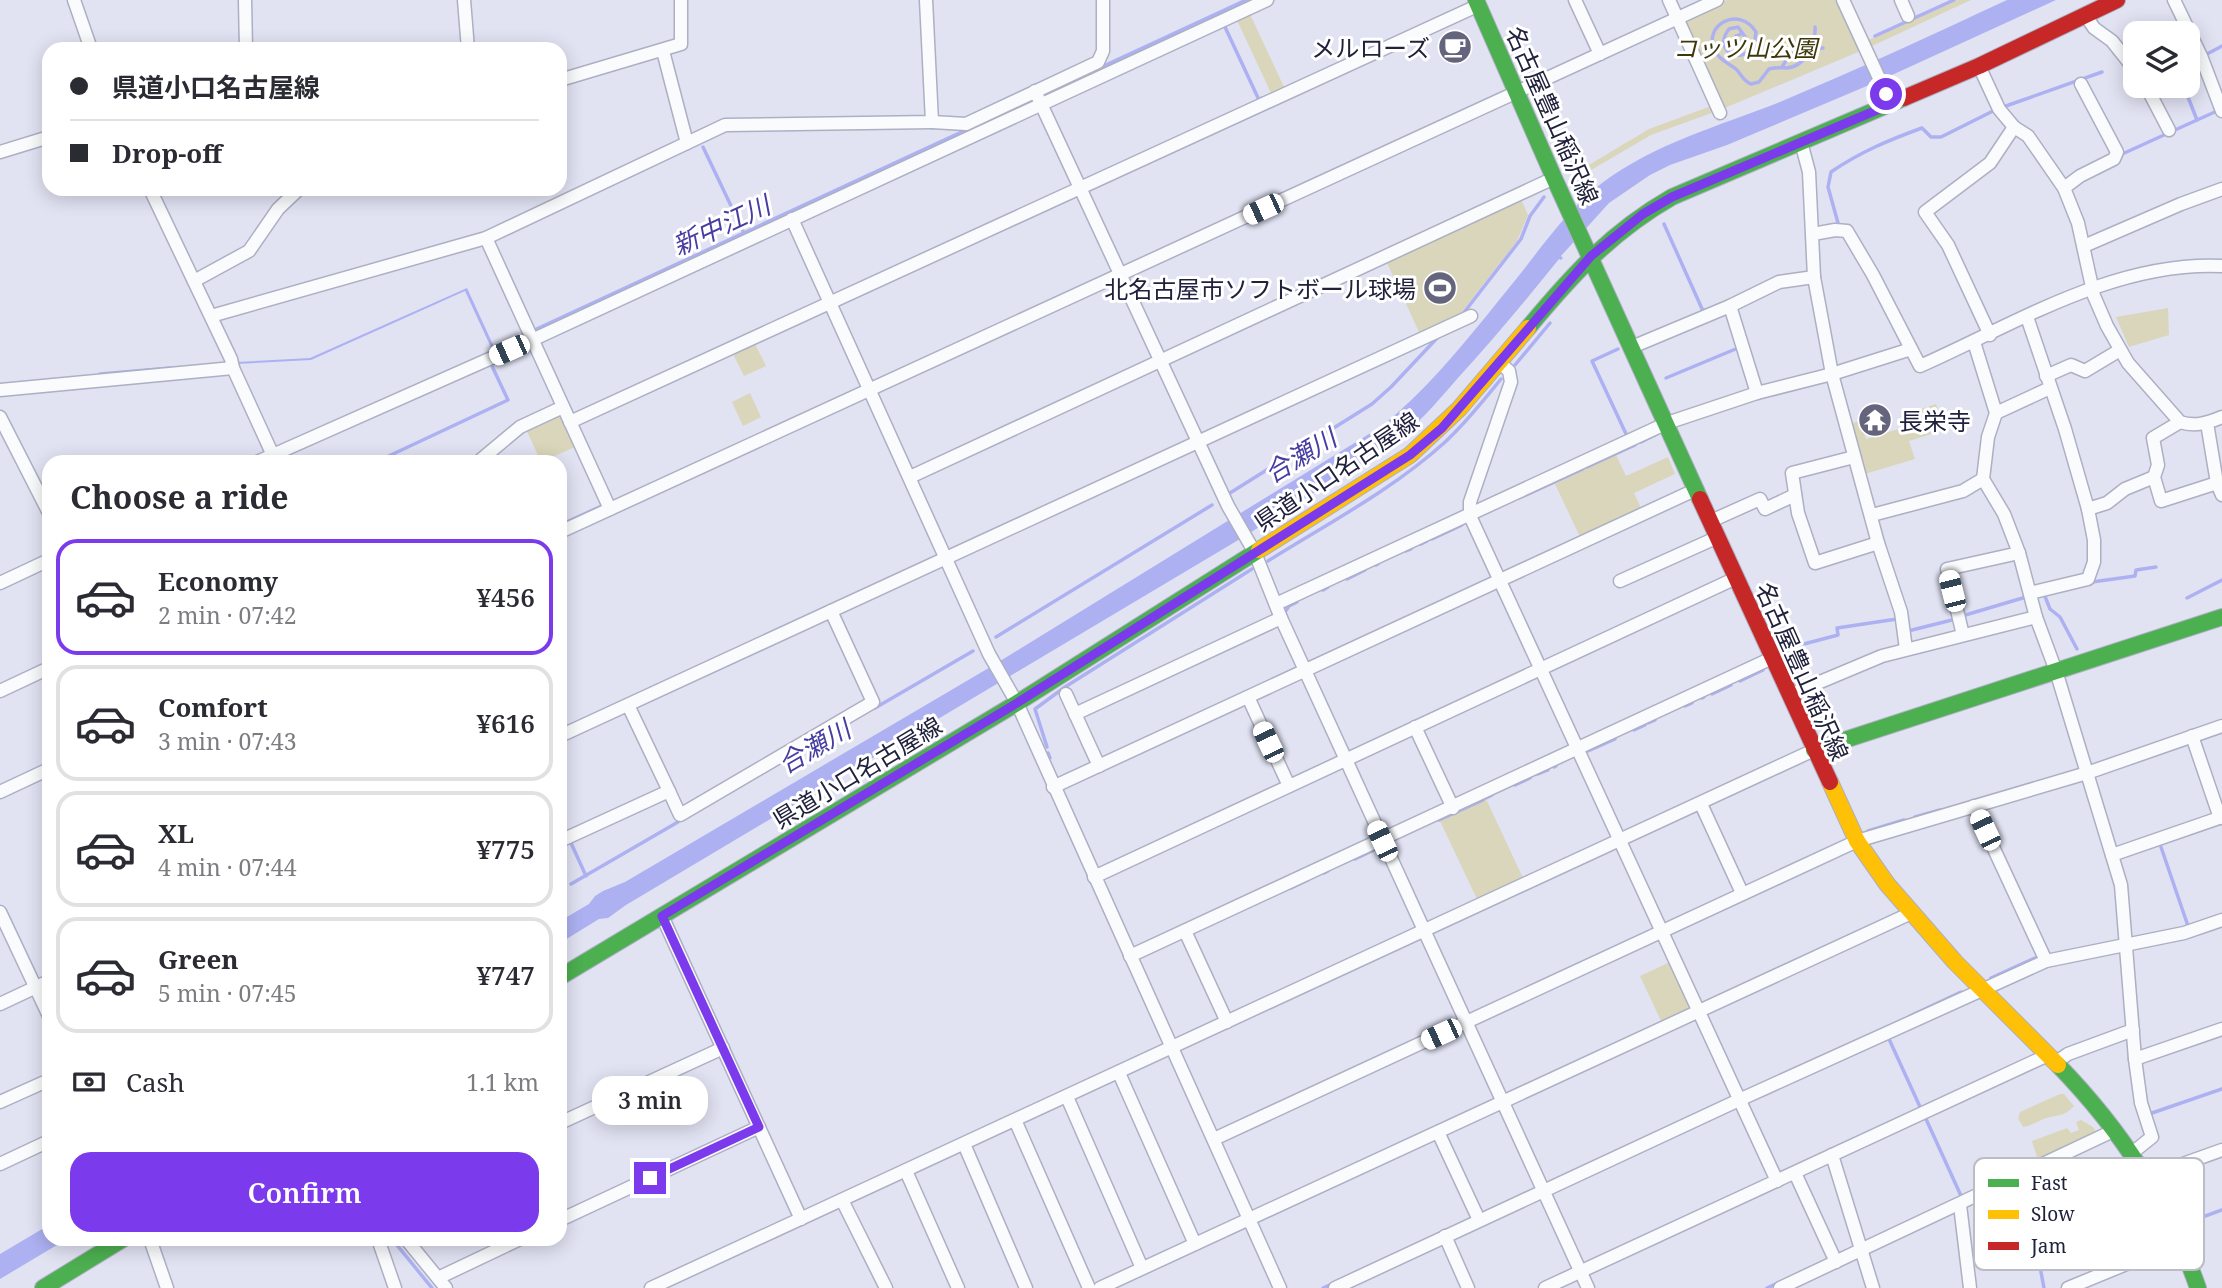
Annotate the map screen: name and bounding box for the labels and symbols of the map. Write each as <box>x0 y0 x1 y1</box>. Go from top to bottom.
street label: 名古屋豊山稲沢線 <box>1499 21 1607 209</box>
cafe icon: メルローズ <box>1436 28 1474 66</box>
place label: メルローズ <box>1311 31 1430 64</box>
park label: コッツ山公園 <box>1673 31 1820 64</box>
route start <box>1870 78 1902 110</box>
water label: 新中江川 <box>666 185 778 263</box>
car <box>1240 191 1287 227</box>
sports icon: 北名古屋市ソフトボール球場 <box>1421 269 1459 307</box>
place label: 北名古屋市ソフトボール球場 <box>1104 272 1416 305</box>
car <box>486 332 533 368</box>
temple icon: 長栄寺 <box>1856 401 1894 439</box>
street label: 県道小口名古屋線 <box>1247 404 1425 538</box>
place label: 長栄寺 <box>1899 404 1971 437</box>
water label: 合瀬川 <box>1257 418 1345 491</box>
car <box>1937 568 1968 614</box>
street label: 名古屋豊山稲沢線 <box>1749 577 1857 765</box>
street label: 県道小口名古屋線 <box>766 708 948 836</box>
water label: 合瀬川 <box>771 709 859 781</box>
car <box>1250 719 1287 765</box>
car <box>1967 807 2004 853</box>
car <box>1364 818 1401 864</box>
car <box>1418 1016 1465 1052</box>
callout: 3 min <box>592 1076 708 1126</box>
legend <box>1974 1158 2204 1270</box>
route end <box>634 1162 666 1194</box>
text: Fast <box>2031 1170 2068 1196</box>
text: Slow <box>2031 1201 2075 1227</box>
text: Jam <box>2030 1233 2066 1259</box>

